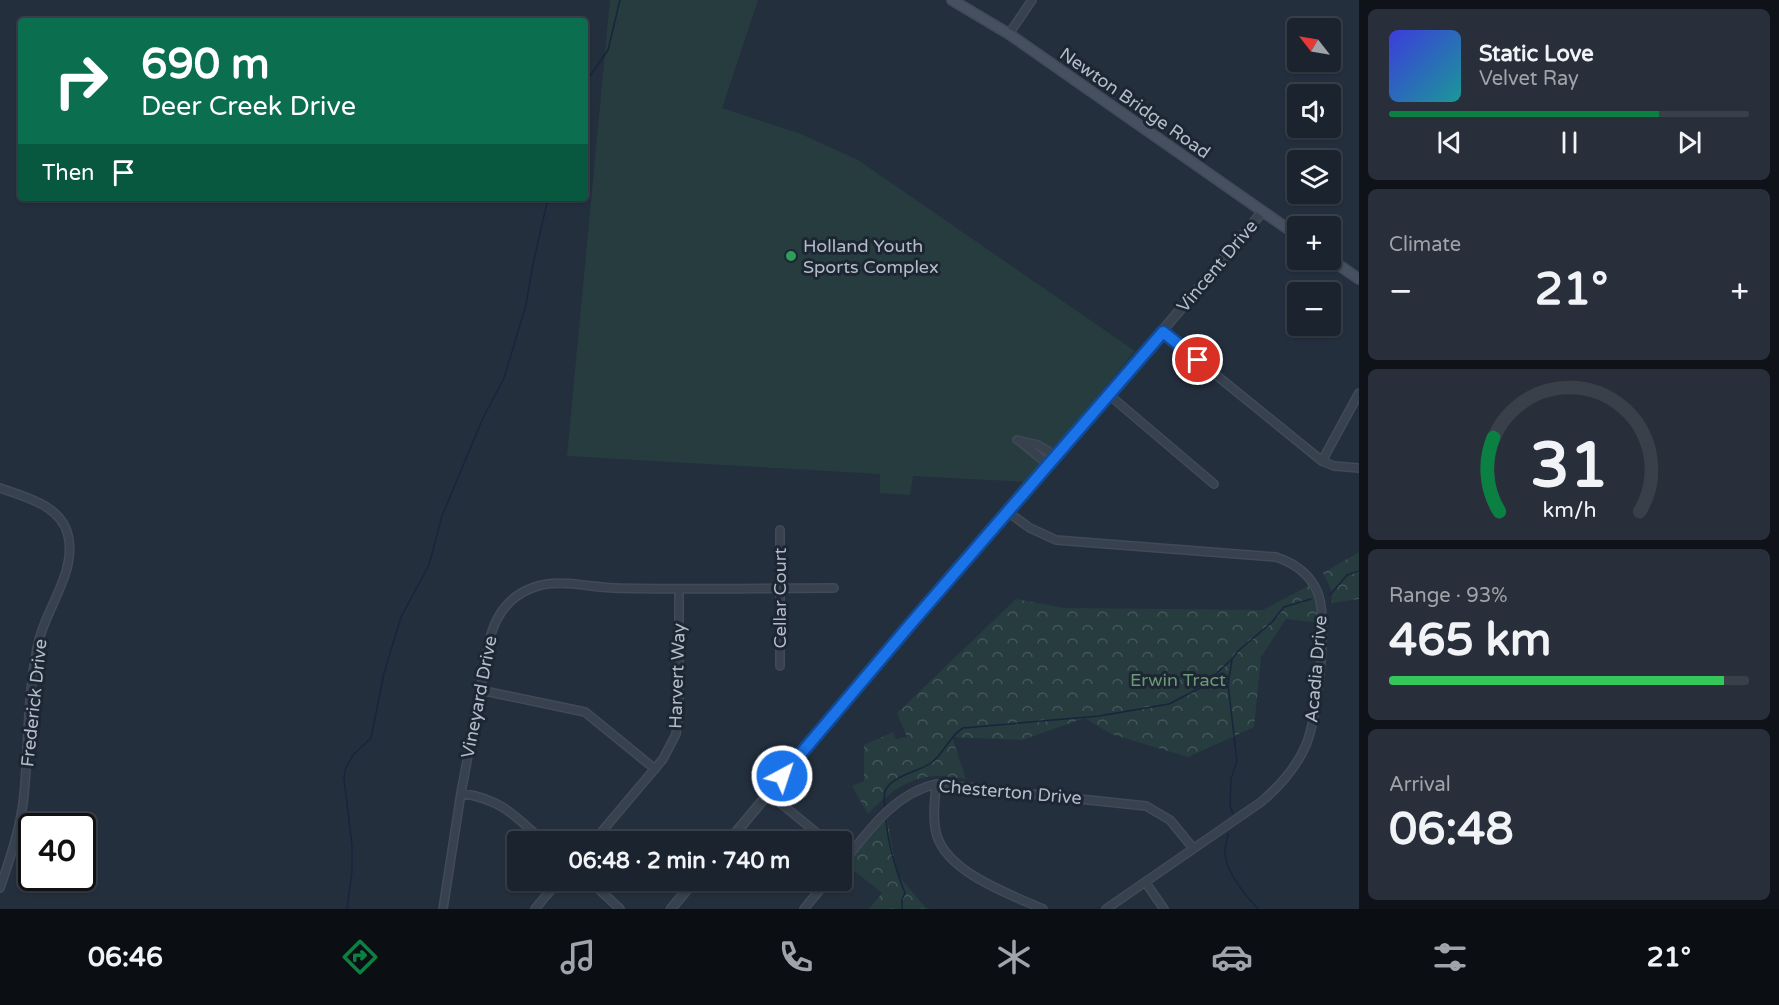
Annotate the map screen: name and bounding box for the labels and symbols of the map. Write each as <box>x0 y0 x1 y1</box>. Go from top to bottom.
north arrow <box>1287 18 1341 72</box>
street label: Newton Bridge Road <box>1055 43 1215 163</box>
street label: Vincent Drive <box>1172 215 1262 317</box>
place label: Holland Youth Sports Complex <box>803 235 939 278</box>
marker: Holland Youth Sports Complex <box>784 249 798 263</box>
pin <box>1172 334 1223 385</box>
street label: Cellar Court <box>769 547 791 648</box>
street label: Acadia Drive <box>1300 614 1332 724</box>
street label: Harvert Way <box>664 622 690 729</box>
street label: Vineyard Drive <box>456 634 502 760</box>
street label: Frederick Drive <box>16 638 52 768</box>
park label: Erwin Tract <box>1130 669 1226 691</box>
position arrow <box>750 744 814 808</box>
street label: Chesterton Drive <box>937 775 1083 809</box>
speed limit sign: 40 <box>18 813 96 891</box>

